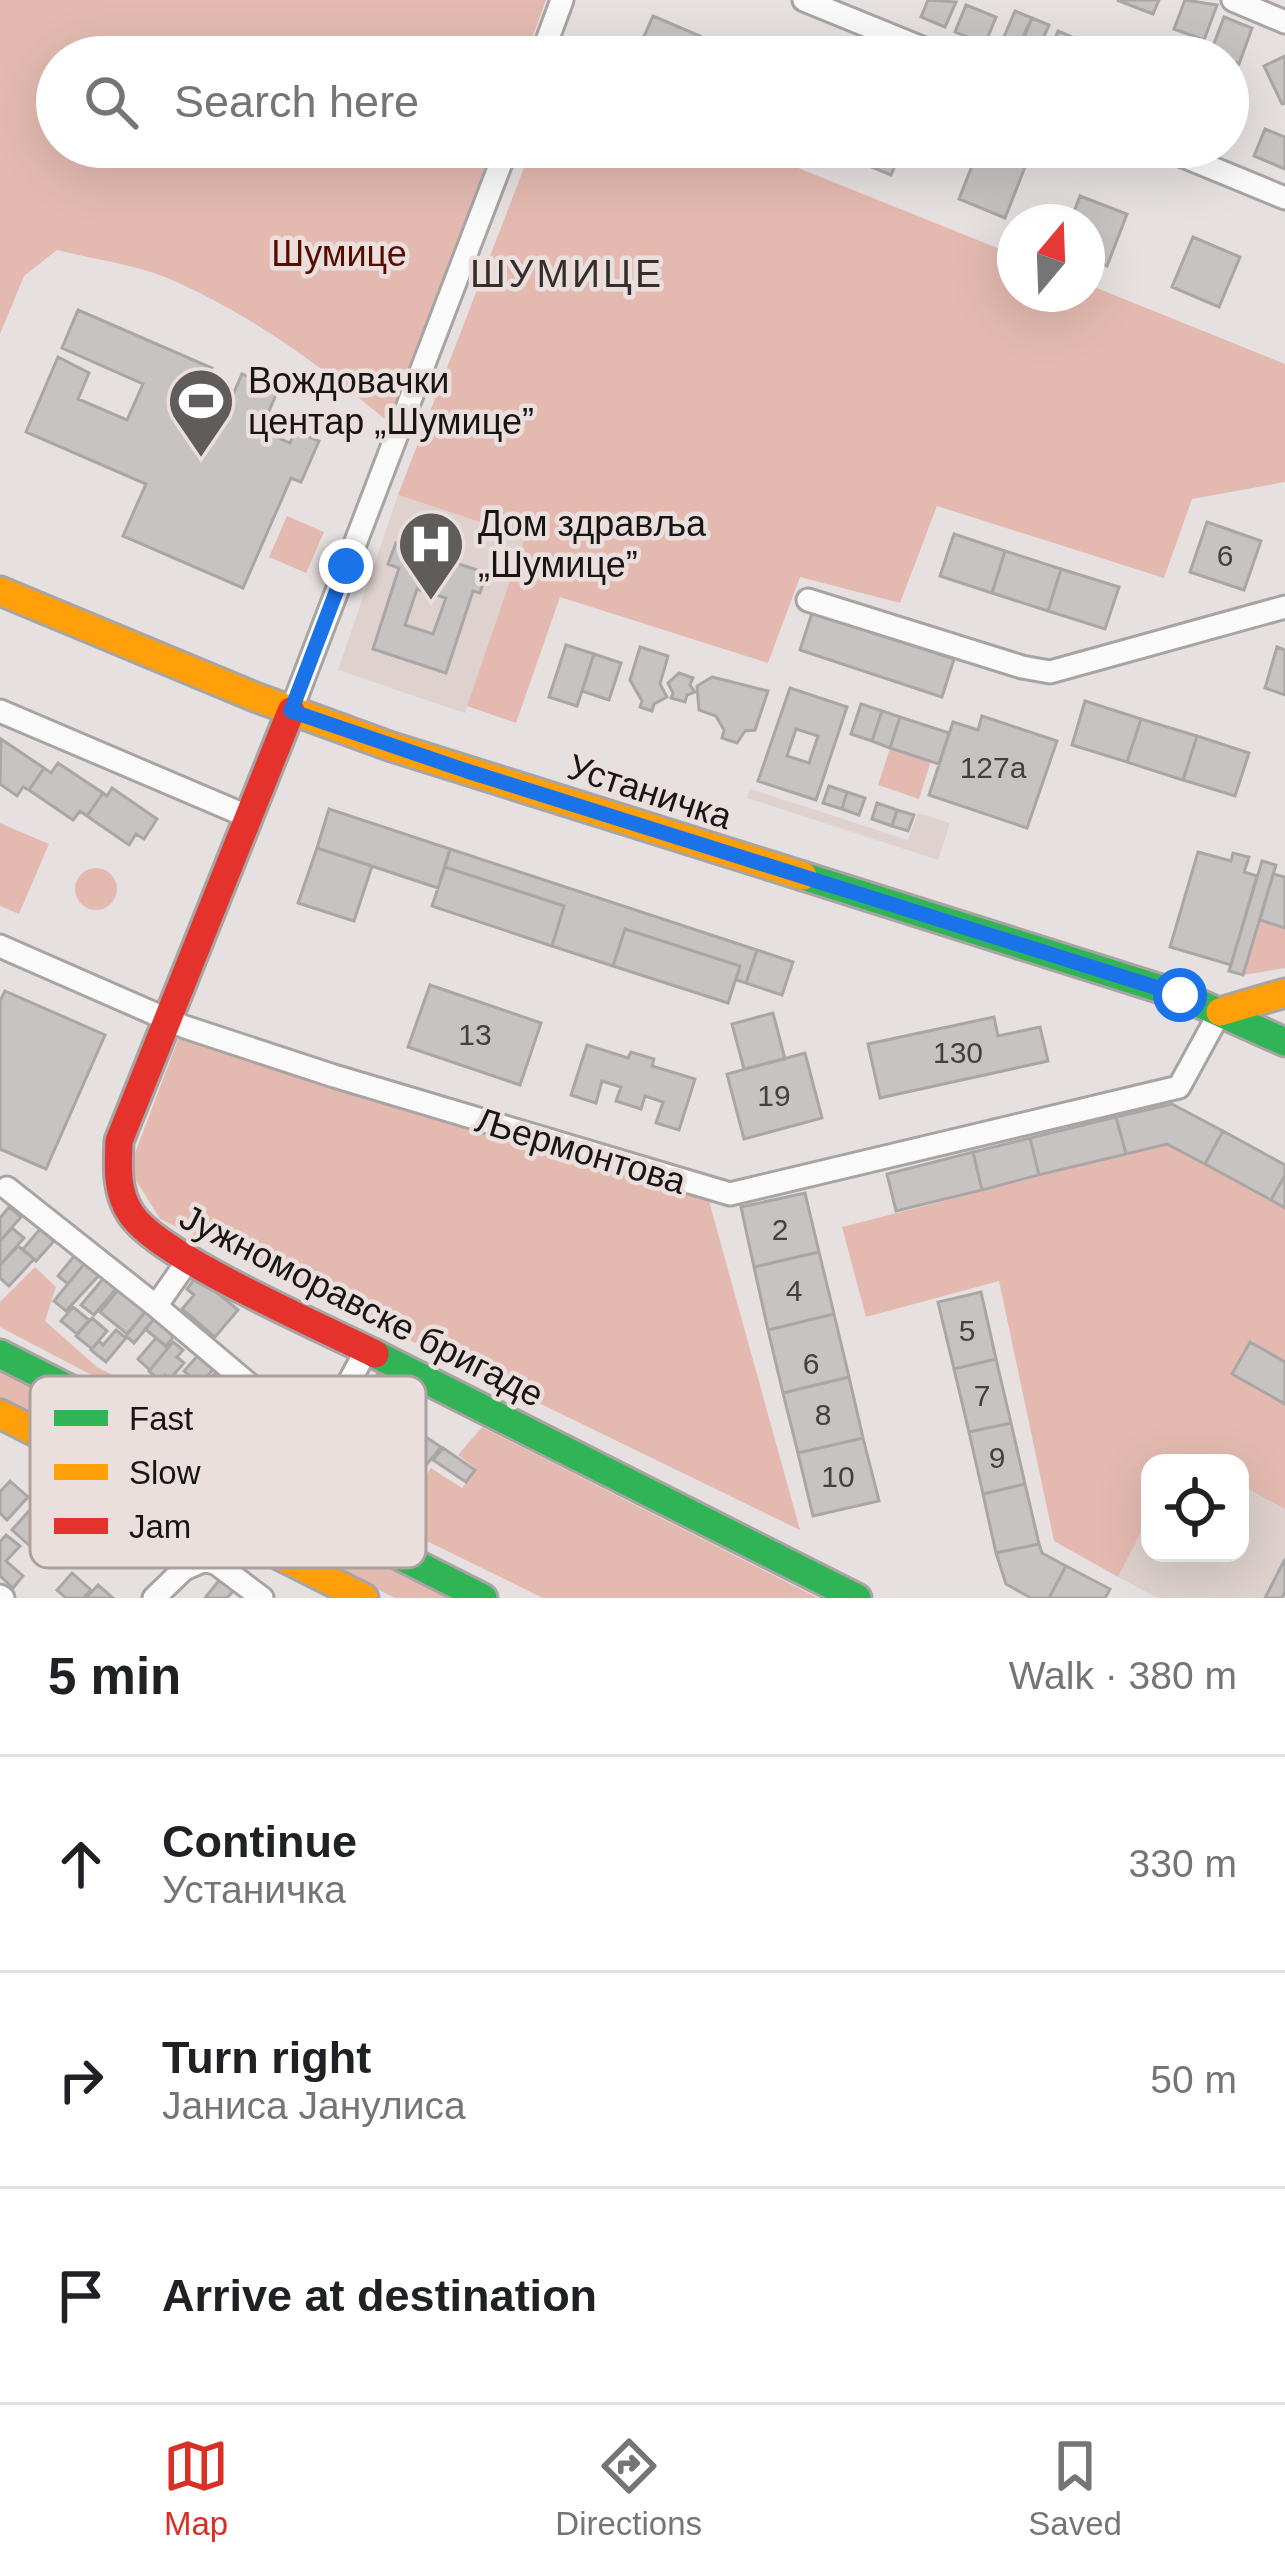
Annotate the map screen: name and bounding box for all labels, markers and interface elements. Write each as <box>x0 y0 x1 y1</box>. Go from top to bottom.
search box <box>36 36 1249 168</box>
icon: search <box>78 69 144 135</box>
text: Search here <box>174 76 419 127</box>
north arrow <box>997 204 1105 312</box>
park label: Шумице <box>271 233 407 274</box>
district label: ШУМИЦЕ <box>470 252 664 295</box>
place label: Вождовачки центар „Шумице” <box>248 360 534 442</box>
sports icon: Вождовачки центар „Шумице” <box>166 366 236 460</box>
place label: Дом здравља „Шумице” <box>478 503 707 585</box>
hospital icon: Дом здравља „Шумице” <box>396 509 466 603</box>
route end <box>319 539 373 593</box>
house number: 6 <box>1217 539 1233 572</box>
street label: Устаничка <box>563 746 738 838</box>
house number: 127a <box>960 751 1027 784</box>
route start <box>1153 968 1207 1022</box>
house number: 13 <box>458 1018 492 1051</box>
house number: 130 <box>933 1036 983 1069</box>
house number: 19 <box>757 1079 791 1112</box>
street label: Љермонтова <box>471 1099 692 1202</box>
street label: Јужноморавске бригаде <box>173 1196 550 1415</box>
house number: 2 <box>772 1213 788 1246</box>
house number: 4 <box>786 1274 802 1307</box>
house number: 5 <box>959 1314 975 1347</box>
house number: 6 <box>803 1347 819 1380</box>
legend <box>30 1376 426 1568</box>
house number: 7 <box>974 1379 990 1412</box>
house number: 8 <box>815 1398 831 1431</box>
text: Fast <box>129 1400 193 1437</box>
house number: 9 <box>989 1441 1005 1474</box>
text: Slow <box>129 1454 201 1491</box>
map controls <box>1141 1454 1249 1562</box>
button: locate <box>1141 1454 1249 1562</box>
house number: 10 <box>821 1460 855 1493</box>
text: Jam <box>129 1508 191 1545</box>
text: 5 min <box>48 1648 181 1705</box>
text: Walk · 380 m <box>1009 1654 1237 1697</box>
text: Continue <box>162 1816 357 1867</box>
icon: ahead <box>48 1831 114 1897</box>
text: 330 m <box>1129 1842 1237 1885</box>
text: Устаничка <box>162 1868 346 1911</box>
text: Turn right <box>162 2032 371 2083</box>
icon: right <box>48 2047 114 2113</box>
text: 50 m <box>1150 2058 1237 2101</box>
text: Јаниса Јанулиса <box>162 2084 466 2127</box>
icon: arrive <box>48 2263 114 2329</box>
text: Arrive at destination <box>162 2270 597 2321</box>
tab: Map <box>163 2433 229 2543</box>
tab: Directions <box>555 2433 702 2543</box>
tab: Saved <box>1028 2433 1122 2543</box>

